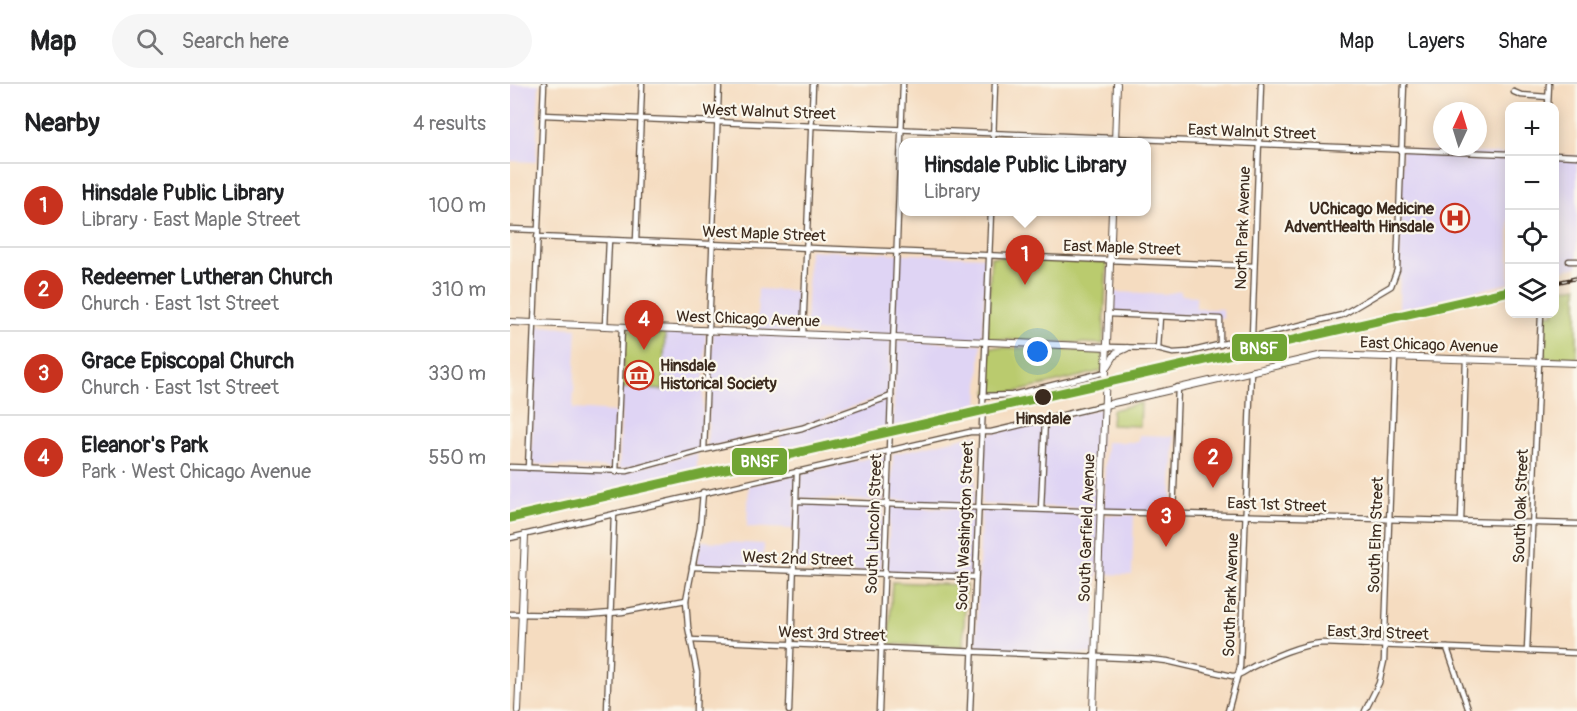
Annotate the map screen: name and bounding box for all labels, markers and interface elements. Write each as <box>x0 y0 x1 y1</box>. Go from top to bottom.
search box <box>112 14 532 68</box>
text: Map <box>30 24 76 59</box>
icon: search <box>133 25 166 58</box>
text: Search here <box>181 27 289 55</box>
text: Map <box>1339 28 1374 55</box>
text: Layers <box>1407 28 1465 55</box>
text: Share <box>1498 28 1547 55</box>
street label: West Walnut Street <box>702 100 837 124</box>
north arrow <box>1433 102 1487 156</box>
map controls <box>1505 102 1559 318</box>
button: + <box>1505 102 1559 156</box>
text: Nearby <box>24 107 100 139</box>
text: 4 results <box>413 111 486 136</box>
street label: East Walnut Street <box>1188 120 1317 144</box>
popup <box>899 138 1151 216</box>
text: Hinsdale Public Library <box>924 151 1126 179</box>
button: − <box>1505 156 1559 210</box>
street label: North Park Avenue <box>1231 166 1255 290</box>
text: Hinsdale Public Library <box>81 179 284 207</box>
text: Library <box>924 179 980 204</box>
text: 1 <box>40 193 47 218</box>
text: 100 m <box>429 193 486 218</box>
place label: UChicago Medicine AdventHealth Hinsdale <box>1284 199 1435 237</box>
hospital icon: UChicago Medicine AdventHealth Hinsdale <box>1439 202 1471 234</box>
text: Library · East Maple Street <box>81 207 300 232</box>
button: locate <box>1505 210 1559 264</box>
street label: West Maple Street <box>702 222 827 246</box>
pin: 1 <box>1006 236 1044 285</box>
street label: East Maple Street <box>1063 236 1182 260</box>
text: Redeemer Lutheran Church <box>81 263 333 291</box>
button: layers <box>1505 264 1559 318</box>
text: 2 <box>38 277 49 302</box>
text: 310 m <box>431 277 486 302</box>
text: Church · East 1st Street <box>81 291 279 316</box>
pin: 4 <box>624 300 664 350</box>
street label: West Chicago Avenue <box>676 306 820 332</box>
line badge: BNSF <box>1231 333 1288 362</box>
street label: East Chicago Avenue <box>1360 333 1498 357</box>
your location <box>1023 337 1052 366</box>
text: BNSF <box>1240 339 1279 359</box>
text: Grace Episcopal Church <box>81 347 294 375</box>
place label: Hinsdale Historical Society <box>660 356 777 394</box>
museum icon: Hinsdale Historical Society <box>623 359 655 391</box>
text: 3 <box>38 361 49 386</box>
text: 330 m <box>428 361 486 386</box>
text: Church · East 1st Street <box>81 375 279 400</box>
marker: Hinsdale <box>1033 387 1053 407</box>
place label: Hinsdale <box>1015 409 1072 429</box>
text: Eleanor's Park <box>81 431 208 459</box>
pin: 2 <box>1194 438 1232 488</box>
street label: South Washington Street <box>952 440 978 611</box>
text: 4 <box>38 445 49 470</box>
text: 550 m <box>429 445 486 470</box>
line badge: BNSF <box>731 447 788 476</box>
street label: South Oak Street <box>1509 448 1533 564</box>
text: BNSF <box>741 452 780 472</box>
street label: South Lincoln Street <box>862 453 886 595</box>
street label: South Garfield Avenue <box>1074 453 1100 603</box>
text: Park · West Chicago Avenue <box>81 459 311 484</box>
street label: South Elm Street <box>1364 476 1388 594</box>
street label: East 1st Street <box>1227 493 1328 517</box>
pin: 3 <box>1146 498 1186 547</box>
street label: South Park Avenue <box>1219 533 1243 657</box>
street label: West 2nd Street <box>742 547 855 571</box>
street label: East 3rd Street <box>1327 621 1430 645</box>
street label: West 3rd Street <box>778 622 887 646</box>

